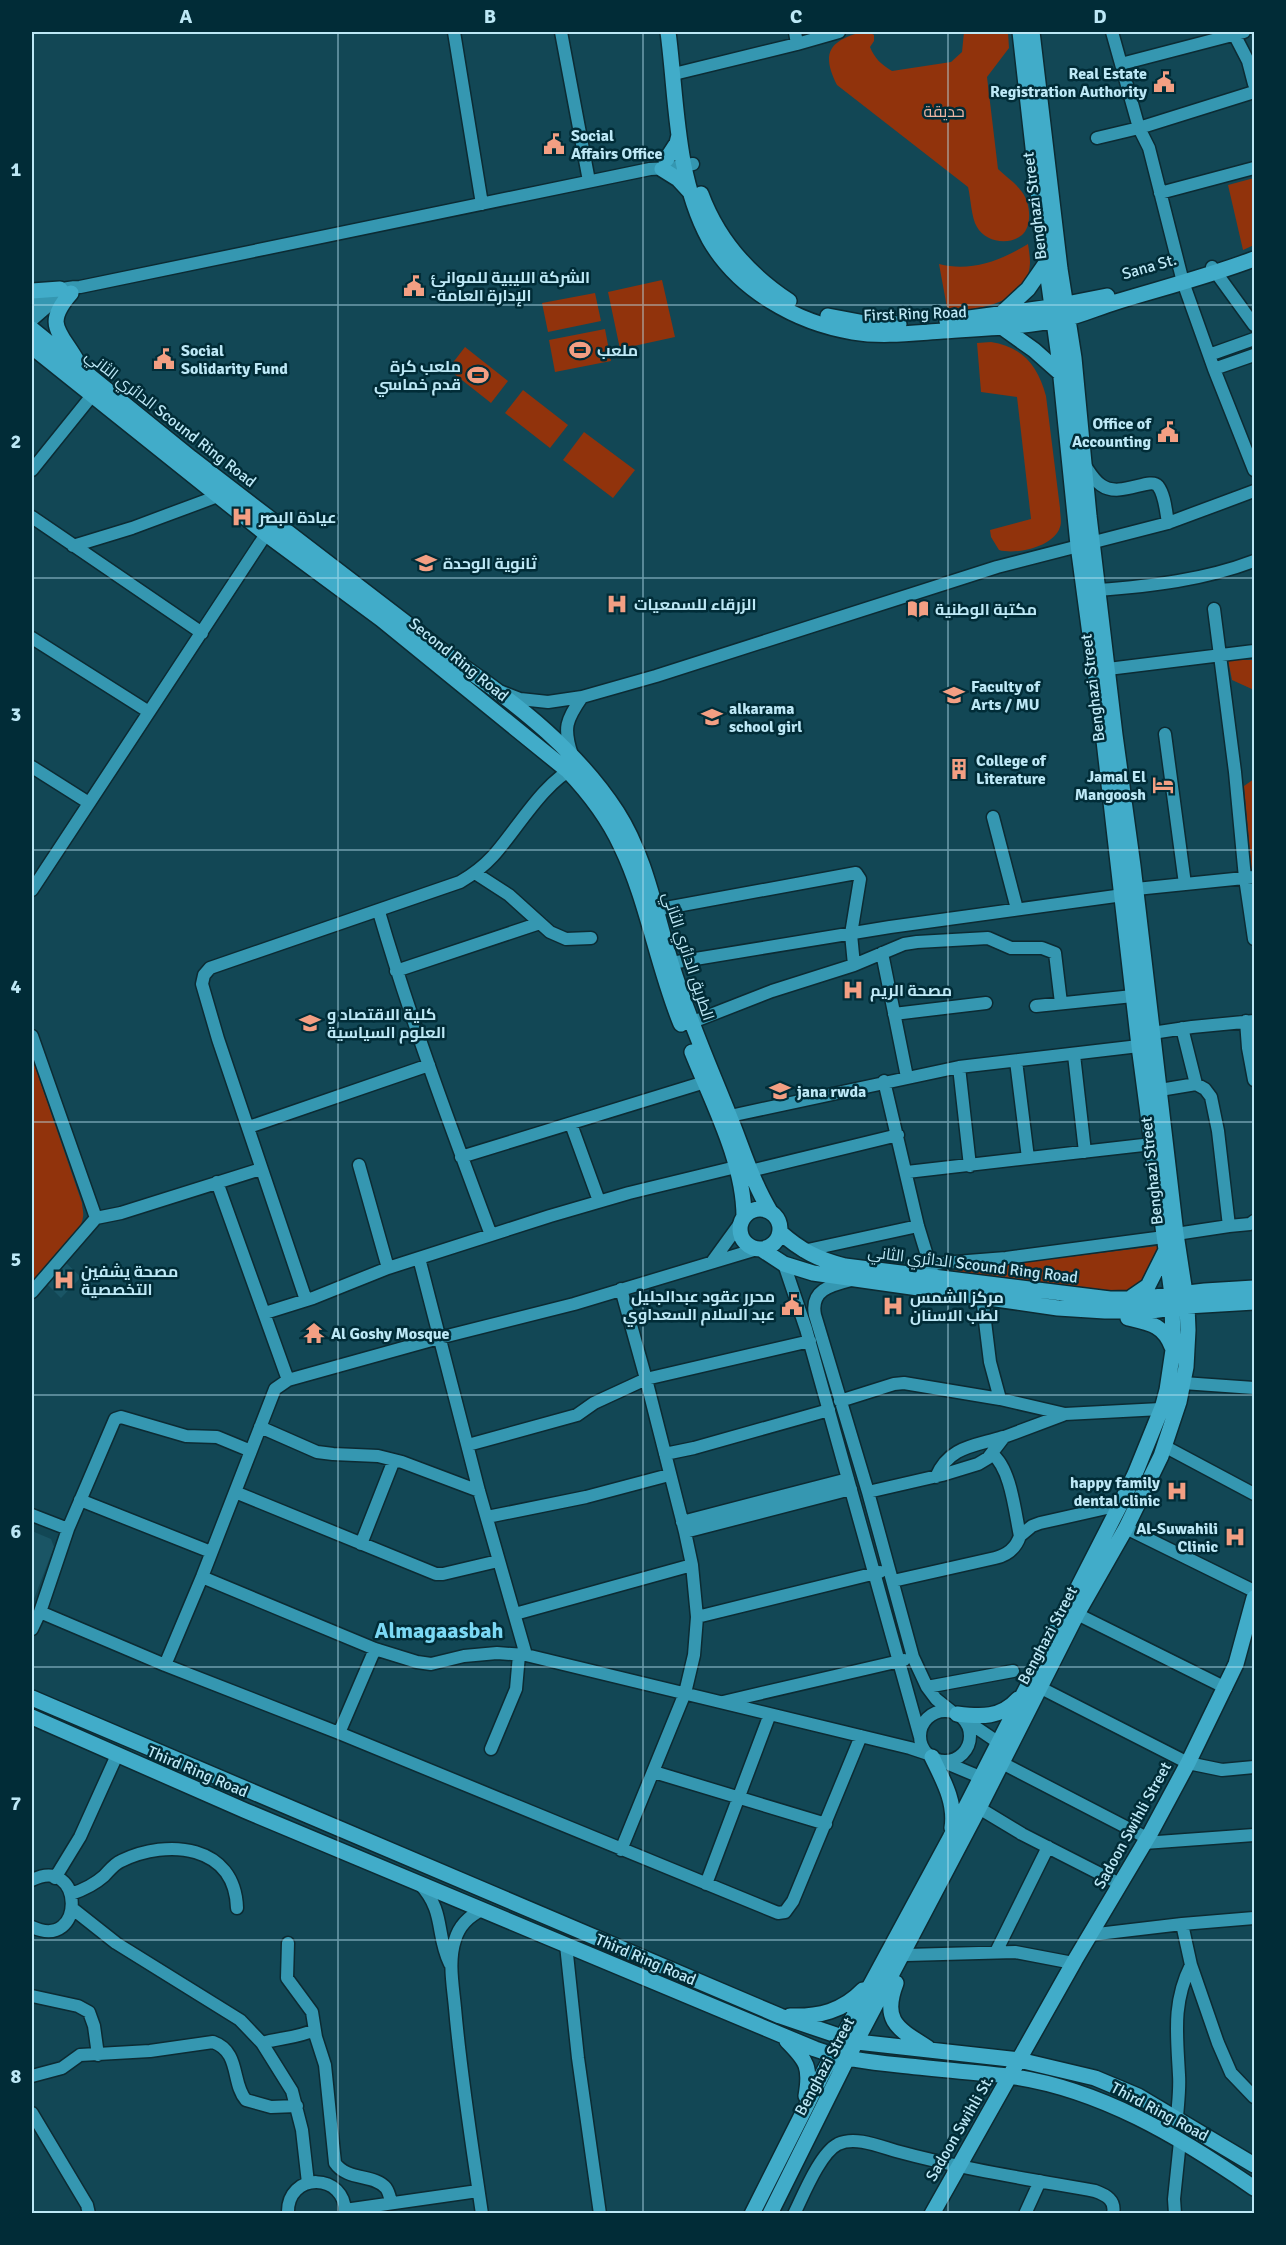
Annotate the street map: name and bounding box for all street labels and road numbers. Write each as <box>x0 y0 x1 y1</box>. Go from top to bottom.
street label: Benghazi Street <box>1018 150 1052 261</box>
street label: Sana St. <box>1120 250 1179 284</box>
street label: First Ring Road <box>863 302 967 326</box>
street label: الدائري الثاني Scound Ring Road <box>79 346 260 494</box>
street label: Second Ring Road <box>405 614 512 706</box>
street label: Benghazi Street <box>1076 632 1110 743</box>
street label: الطريق الدائري الثاني <box>655 890 718 1024</box>
street label: Benghazi Street <box>1136 1116 1168 1226</box>
street label: الدائري الثاني Scound Ring Road <box>866 1242 1079 1291</box>
street label: Benghazi Street <box>1014 1583 1082 1688</box>
street label: Third Ring Road <box>144 1742 251 1802</box>
street label: Sadoon Swihli Street <box>1090 1758 1176 1892</box>
street label: Third Ring Road <box>592 1930 699 1990</box>
street label: Benghazi Street <box>791 2014 859 2119</box>
street label: Sadoon Swihli St. <box>921 2072 998 2185</box>
street label: Third Ring Road <box>1107 2078 1212 2146</box>

